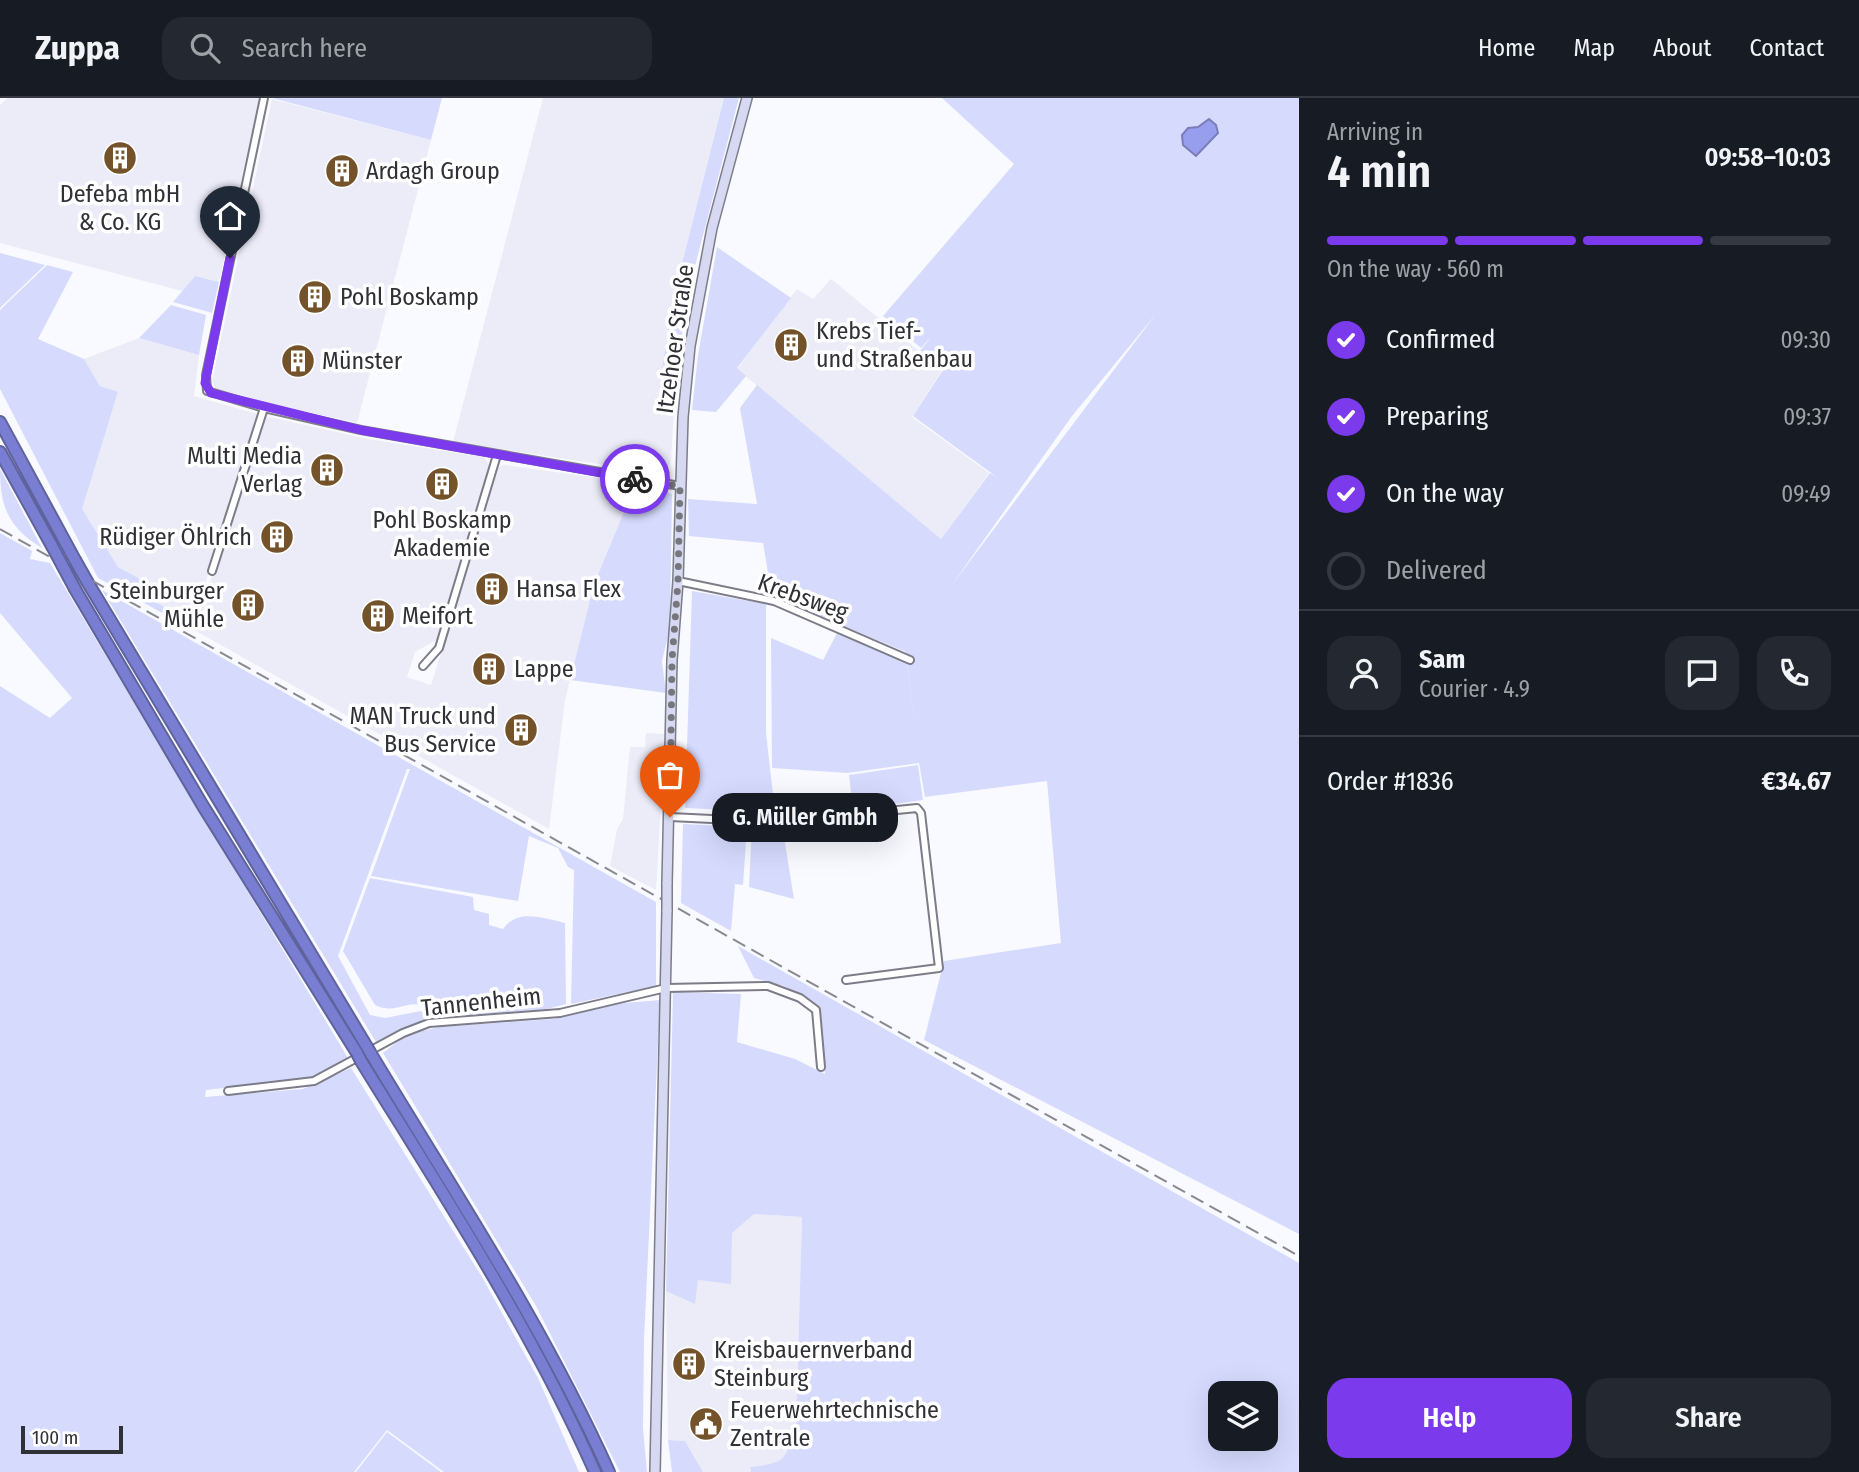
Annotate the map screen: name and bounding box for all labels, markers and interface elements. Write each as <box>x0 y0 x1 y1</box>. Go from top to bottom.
search box <box>162 17 652 80</box>
text: Zuppa <box>35 28 120 68</box>
icon: search <box>186 29 224 67</box>
text: Search here <box>242 33 367 64</box>
text: Home <box>1478 34 1535 62</box>
text: Map <box>1573 34 1615 62</box>
text: About <box>1653 34 1711 62</box>
text: Contact <box>1749 34 1824 62</box>
text: Arriving in <box>1327 118 1423 146</box>
building icon: Defeba mbH & Co. KG <box>101 139 139 177</box>
text: 09:58–10:03 <box>1705 142 1831 173</box>
text: 4 min <box>1327 144 1431 199</box>
building icon: Ardagh Group <box>323 152 361 190</box>
place label: Ardagh Group <box>366 157 500 185</box>
place label: Defeba mbH & Co. KG <box>60 180 180 236</box>
pin <box>200 186 260 258</box>
icon: home <box>211 197 249 235</box>
text: On the way · 560 m <box>1327 255 1504 283</box>
street label: Itzehoer Straße <box>651 263 699 415</box>
building icon: Pohl Boskamp <box>296 278 334 316</box>
place label: Pohl Boskamp <box>340 283 479 311</box>
place label: Krebs Tief- und Straßenbau <box>816 317 973 373</box>
icon: check <box>1327 321 1365 359</box>
text: Confirmed <box>1386 324 1496 355</box>
building icon: Krebs Tief- und Straßenbau <box>772 326 810 364</box>
text: 09:30 <box>1781 326 1831 354</box>
building icon: Münster <box>279 342 317 380</box>
place label: Münster <box>322 347 403 375</box>
icon: check <box>1327 398 1365 436</box>
text: Preparing <box>1386 401 1488 432</box>
text: 09:37 <box>1783 403 1831 431</box>
place label: Multi Media Verlag <box>187 442 303 498</box>
courier <box>600 444 670 514</box>
building icon: Multi Media Verlag <box>308 451 346 489</box>
icon: bike <box>616 460 654 498</box>
building icon: Pohl Boskamp Akademie <box>423 465 461 503</box>
icon: check <box>1327 475 1365 513</box>
text: On the way <box>1386 478 1504 509</box>
text: 09:49 <box>1781 480 1831 508</box>
place label: Pohl Boskamp Akademie <box>373 506 511 562</box>
building icon: Rüdiger Öhlrich <box>258 518 296 556</box>
place label: Rüdiger Öhlrich <box>99 523 252 551</box>
text: Delivered <box>1386 555 1487 586</box>
street label: Krebsweg <box>754 568 853 626</box>
building icon: Hansa Flex <box>473 570 511 608</box>
place label: Hansa Flex <box>516 575 622 603</box>
place label: Steinburger Mühle <box>110 577 225 633</box>
building icon: Steinburger Mühle <box>229 586 267 624</box>
building icon: Meifort <box>359 597 397 635</box>
place label: Meifort <box>402 602 473 630</box>
button: person <box>1327 636 1401 710</box>
button: chat <box>1665 636 1739 710</box>
button: phone <box>1757 636 1831 710</box>
text: Sam <box>1419 644 1465 675</box>
building icon: Lappe <box>470 650 508 688</box>
place label: Lappe <box>514 655 574 683</box>
text: Courier · 4.9 <box>1419 675 1530 703</box>
place label: MAN Truck und Bus Service <box>350 702 496 758</box>
building icon: MAN Truck und Bus Service <box>502 711 540 749</box>
pin <box>640 745 700 817</box>
icon: bag <box>651 756 689 794</box>
text: Order #1836 <box>1327 766 1454 797</box>
text: €34.67 <box>1762 766 1831 797</box>
callout: G. Müller Gmbh <box>712 792 898 842</box>
text: G. Müller Gmbh <box>733 803 877 831</box>
street label: Tannenheim <box>420 982 542 1022</box>
place label: Kreisbauernverband Steinburg <box>714 1336 913 1392</box>
building icon: Kreisbauernverband Steinburg <box>670 1345 708 1383</box>
button: Help <box>1327 1378 1572 1458</box>
button: Share <box>1586 1378 1831 1458</box>
map controls <box>1208 1381 1278 1451</box>
button: layers <box>1208 1381 1278 1451</box>
place label: Feuerwehrtechnische Zentrale <box>730 1396 939 1452</box>
public building icon: Feuerwehrtechnische Zentrale <box>687 1405 725 1443</box>
scale bar <box>21 1423 122 1455</box>
text: 100 m <box>32 1426 78 1449</box>

